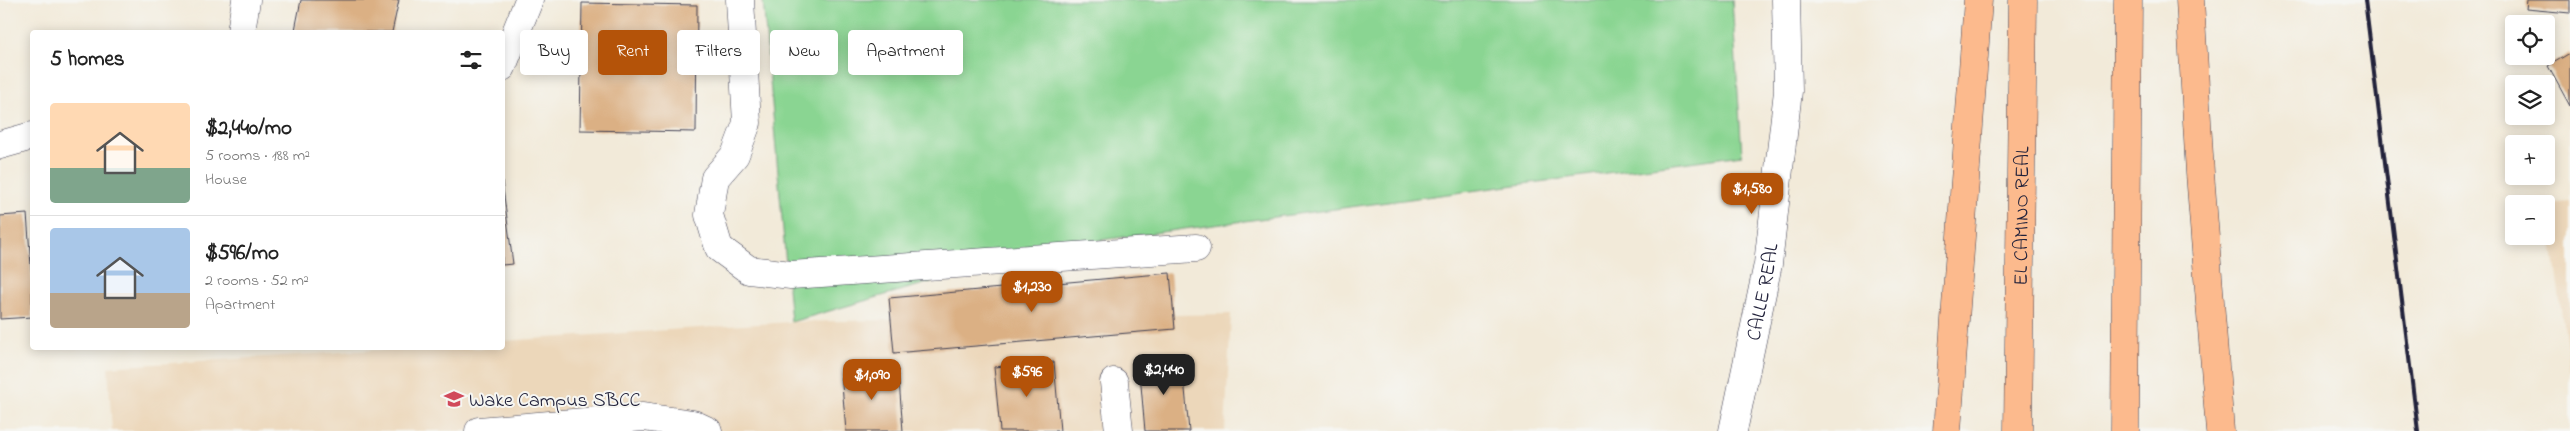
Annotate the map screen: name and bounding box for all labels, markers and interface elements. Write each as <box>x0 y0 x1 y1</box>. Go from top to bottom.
map controls <box>2505 15 2555 245</box>
button: locate <box>2505 15 2555 65</box>
chip: Buy <box>520 30 588 75</box>
chip: Rent <box>598 30 667 75</box>
chip: Filters <box>677 30 760 75</box>
chip: New <box>770 30 838 75</box>
chip: Apartment <box>848 30 963 75</box>
text: 5 homes <box>50 45 125 75</box>
icon: filters <box>457 46 485 74</box>
button: layers <box>2505 75 2555 125</box>
text: $2,440/mo <box>205 114 292 144</box>
icon: home <box>90 123 150 183</box>
button: + <box>2505 135 2555 185</box>
text: 5 rooms · 188 m² <box>205 144 310 168</box>
street label: EL CAMINO REAL <box>2008 146 2038 286</box>
text: House <box>205 168 247 192</box>
pin: $1,580 <box>1711 172 1793 215</box>
text: $1,580 <box>1732 177 1772 201</box>
button: − <box>2505 195 2555 245</box>
text: $596/mo <box>205 239 279 269</box>
street label: CALLE REAL <box>1740 242 1787 344</box>
icon: home <box>90 248 150 308</box>
text: 2 rooms · 52 m² <box>205 269 309 293</box>
pin: $1,230 <box>991 270 1073 313</box>
text: $1,230 <box>1013 275 1052 299</box>
text: Apartment <box>205 293 275 317</box>
pin: $2,440 <box>1123 354 1205 396</box>
pin: $596 <box>997 356 1057 398</box>
pin: $1,090 <box>831 358 913 401</box>
text: $2,440 <box>1144 358 1184 382</box>
text: $596 <box>1012 360 1042 384</box>
text: $1,090 <box>854 363 890 387</box>
place label: Wake Campus SBCC <box>469 387 640 416</box>
school or university icon: Wake Campus SBCC <box>443 388 465 410</box>

